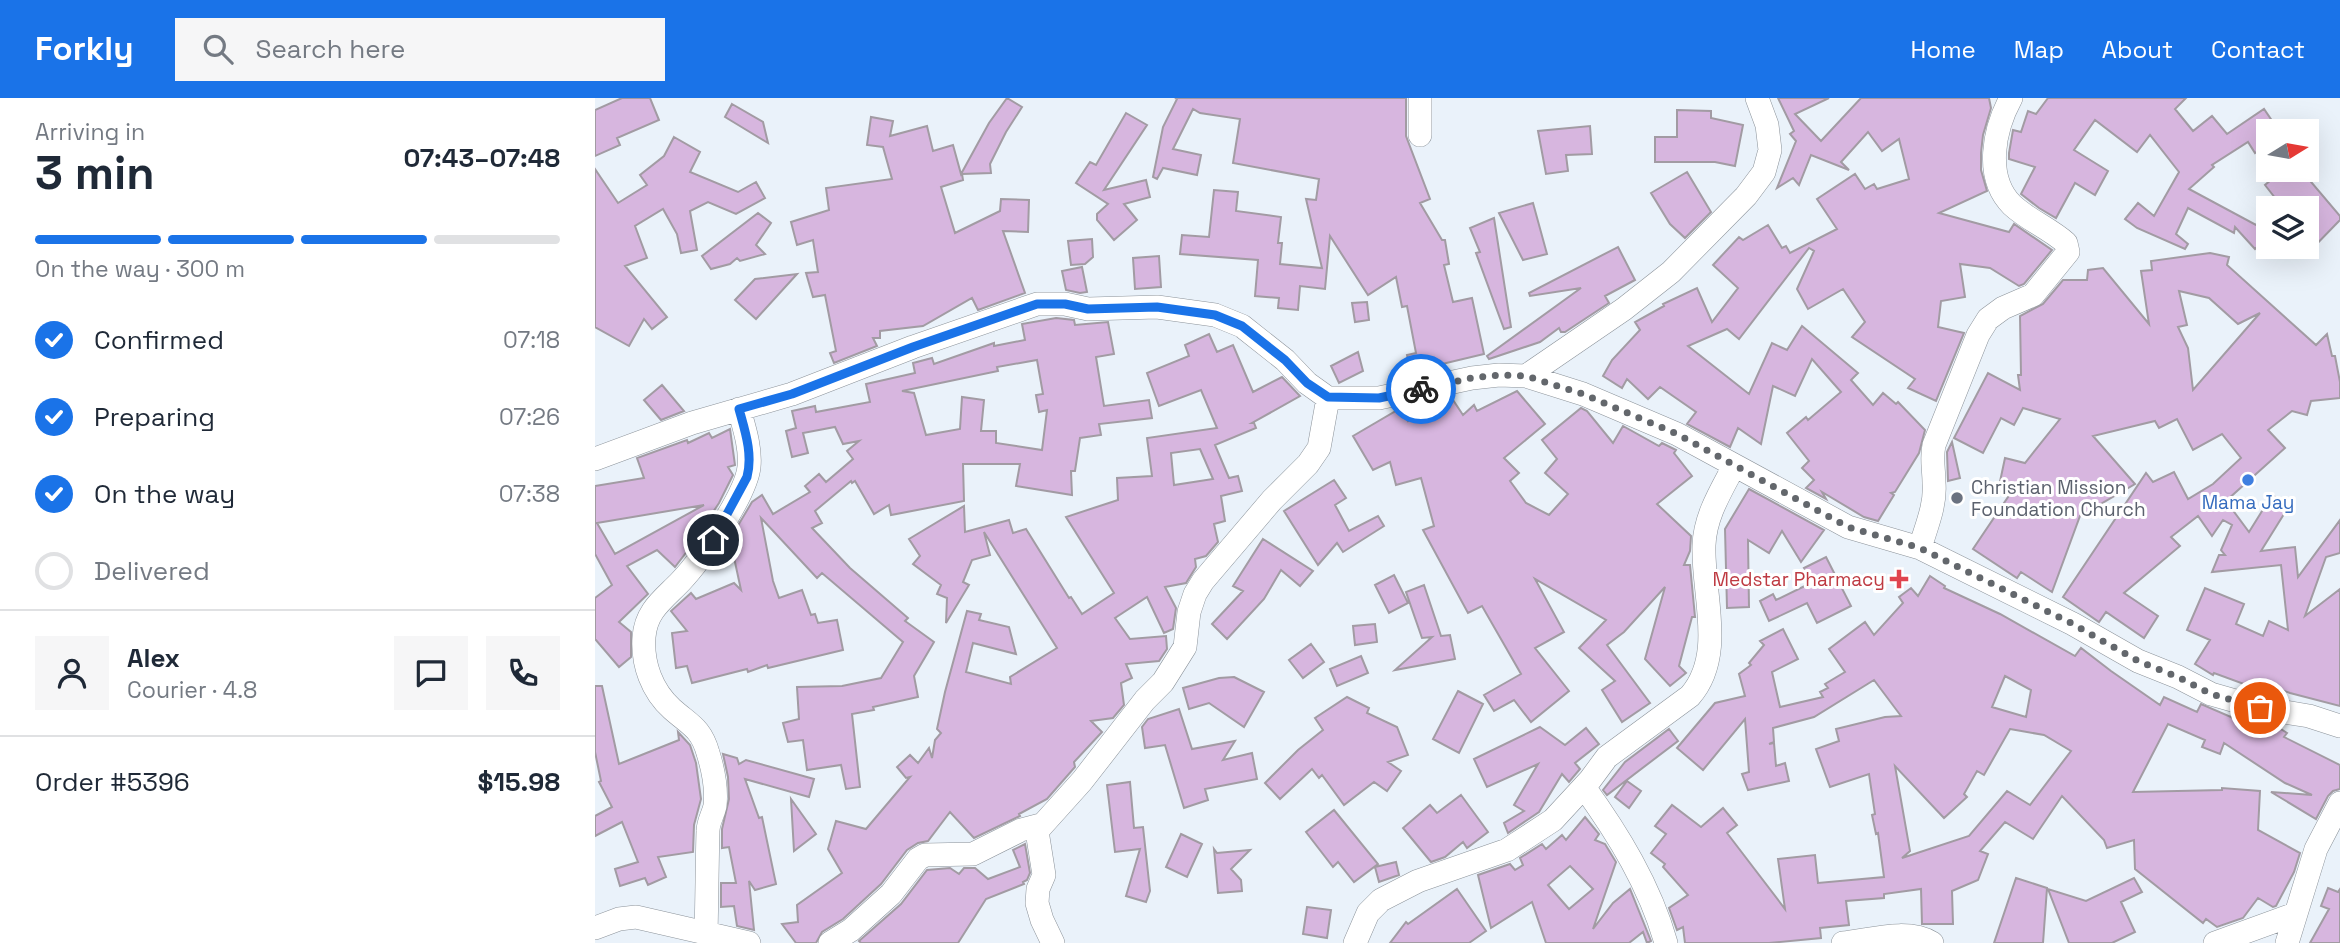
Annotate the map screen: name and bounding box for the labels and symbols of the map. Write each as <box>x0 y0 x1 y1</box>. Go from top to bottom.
north arrow <box>2256 119 2319 182</box>
courier <box>1386 354 1456 424</box>
marker: Mama Jay <box>2240 472 2256 488</box>
place label: Christian Mission Foundation Church <box>1971 475 2146 522</box>
marker: Christian Mission Foundation Church <box>1949 490 1965 506</box>
place label: Mama Jay <box>2202 490 2294 515</box>
pin <box>683 510 743 570</box>
place label: Medstar Pharmacy <box>1712 567 1885 592</box>
marker: Medstar Pharmacy <box>1891 571 1907 587</box>
pin <box>2230 678 2290 738</box>

